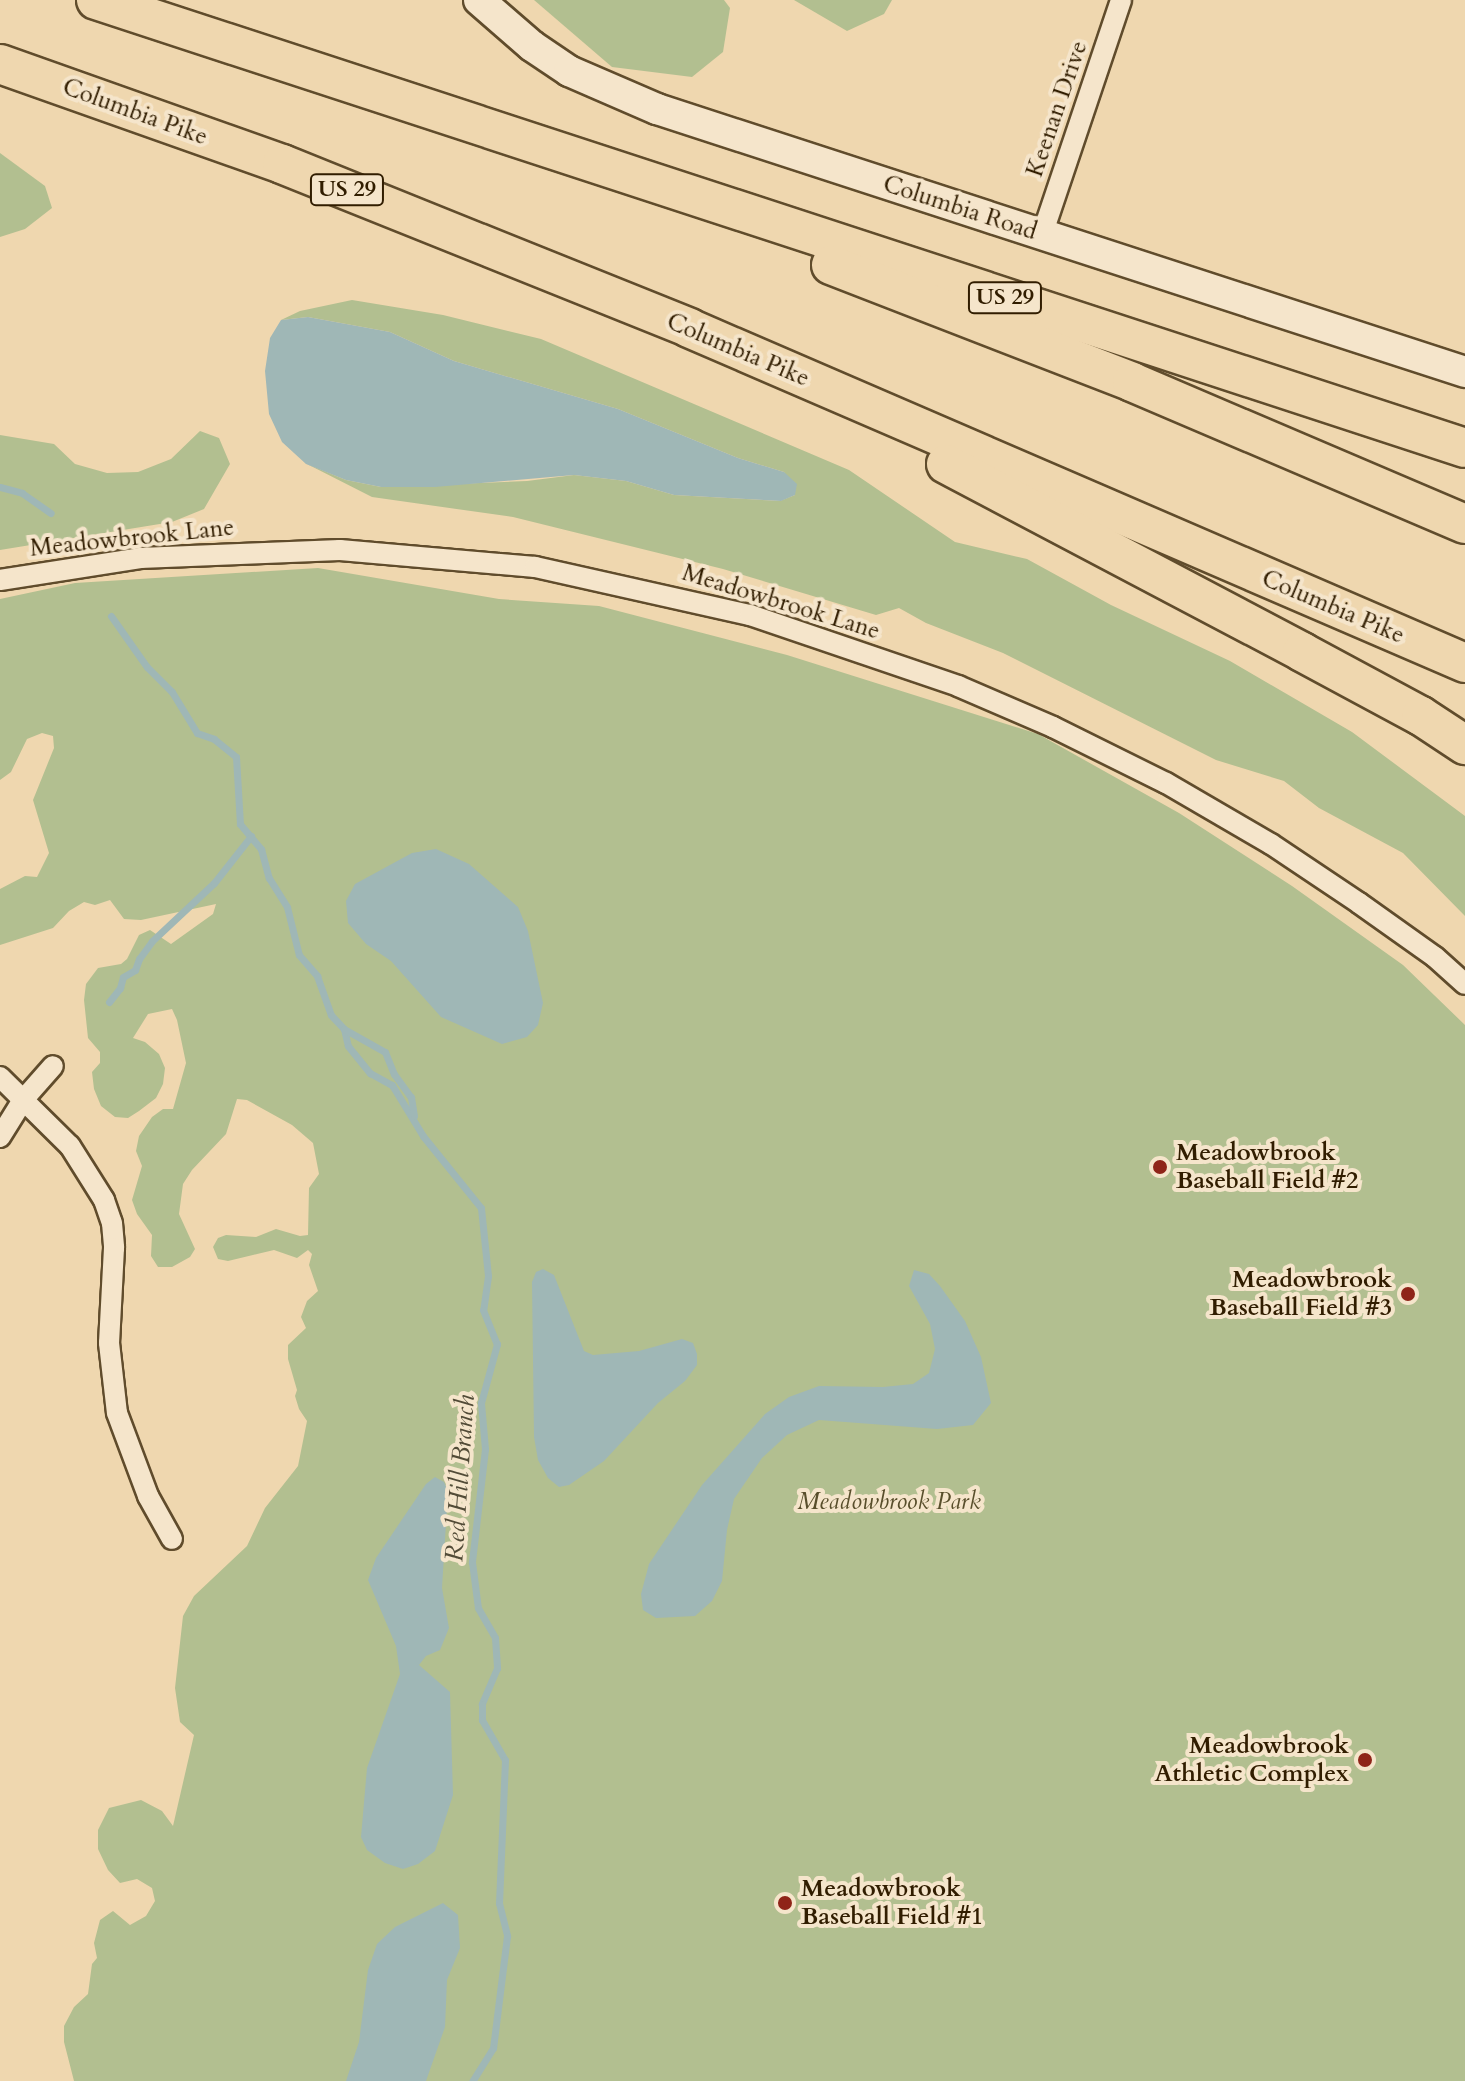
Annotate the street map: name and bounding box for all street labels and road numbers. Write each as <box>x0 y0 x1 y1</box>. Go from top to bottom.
street label: Keenan Drive <box>1020 37 1094 181</box>
street label: Columbia Pike <box>59 72 211 152</box>
street label: Columbia Road <box>879 170 1041 246</box>
road number: US 29 <box>309 172 385 208</box>
road number: US 29 <box>967 280 1043 316</box>
street label: Columbia Pike <box>662 307 814 393</box>
street label: Meadowbrook Lane <box>28 513 236 563</box>
street label: Meadowbrook Lane <box>679 558 883 646</box>
street label: Columbia Pike <box>1257 564 1409 650</box>

